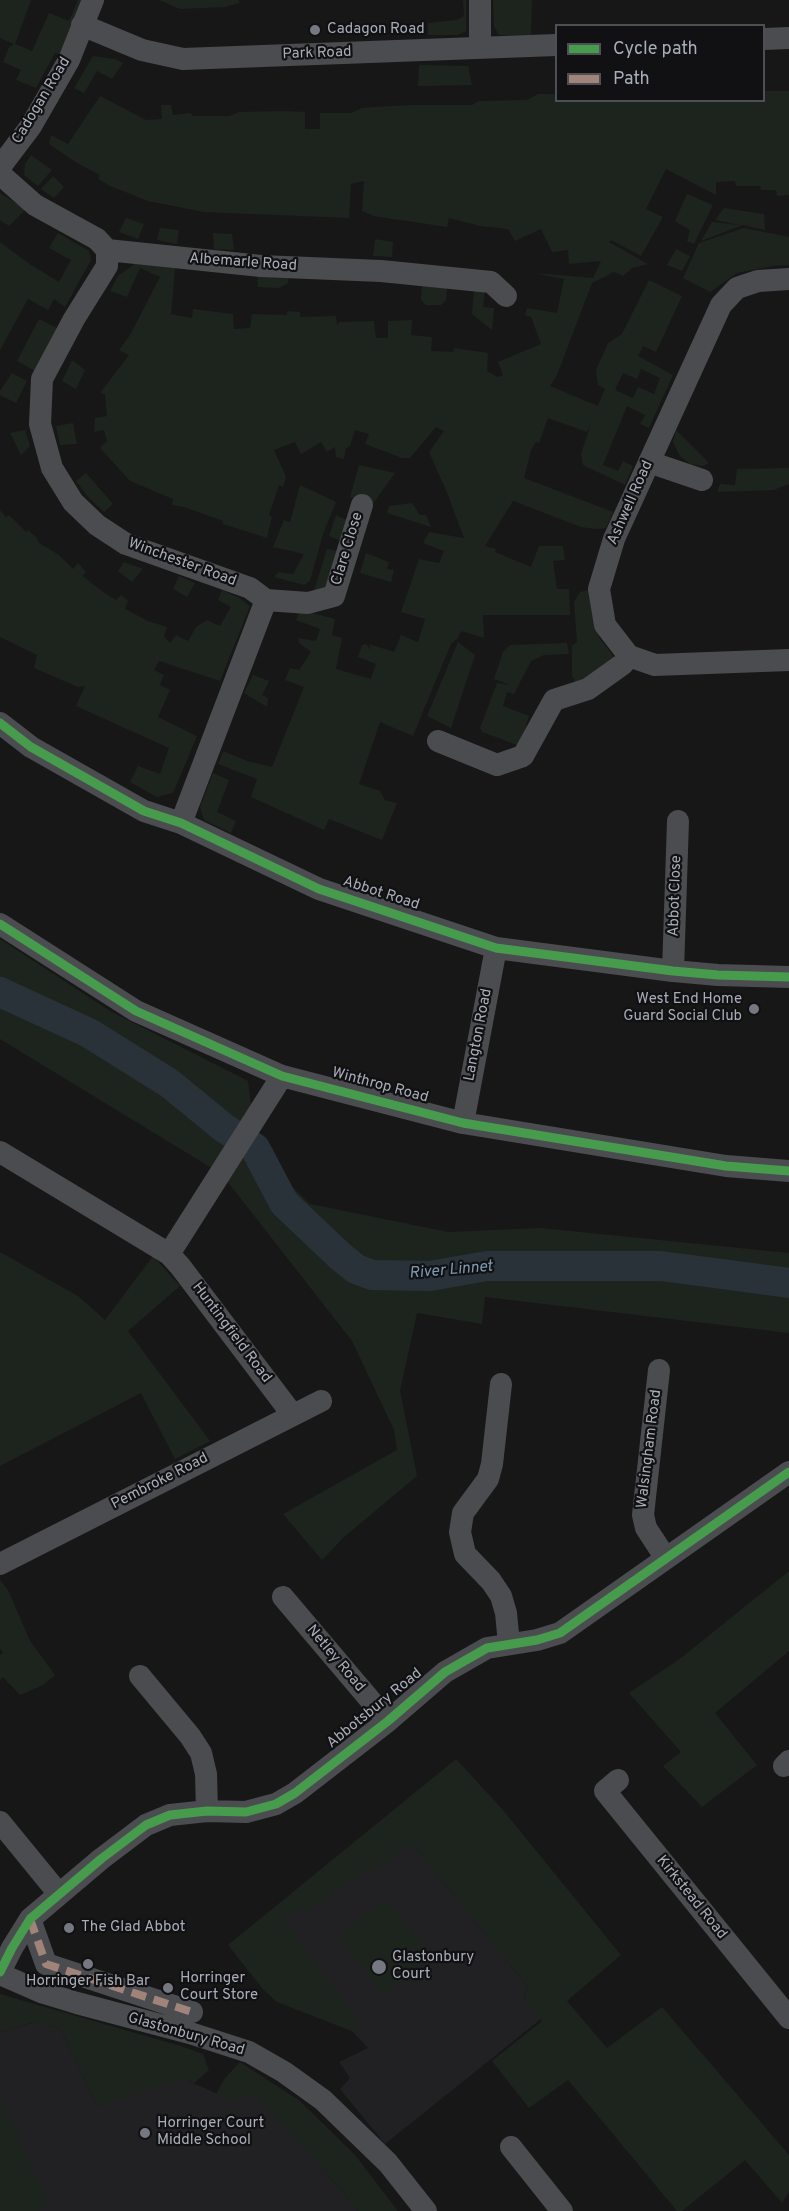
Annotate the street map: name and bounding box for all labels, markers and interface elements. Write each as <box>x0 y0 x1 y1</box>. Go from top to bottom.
place label: Cadagon Road <box>327 21 425 39</box>
marker: Cadagon Road <box>308 23 322 37</box>
legend <box>555 24 765 102</box>
text: Cycle path <box>613 38 698 61</box>
street label: Park Road <box>282 44 352 64</box>
street label: Cadogan Road <box>9 54 75 148</box>
text: Path <box>613 68 650 91</box>
street label: Albemarle Road <box>189 250 297 276</box>
street label: Ashwell Road <box>604 458 658 548</box>
street label: Clare Close <box>328 510 368 588</box>
street label: Winchester Road <box>125 535 239 591</box>
street label: Abbot Close <box>666 855 686 937</box>
street label: Abbot Road <box>340 873 422 915</box>
street label: Langton Road <box>461 987 497 1083</box>
place label: West End Home Guard Social Club <box>623 991 742 1026</box>
marker: West End Home Guard Social Club <box>747 1002 761 1016</box>
street label: Winthrop Road <box>330 1064 430 1108</box>
water label: River Linnet <box>408 1258 494 1284</box>
street label: Huntingfield Road <box>187 1279 275 1387</box>
street label: Walsingham Road <box>634 1389 666 1509</box>
street label: Pembroke Road <box>108 1450 212 1514</box>
street label: Netley Road <box>302 1622 368 1696</box>
street label: Abbotsbury Road <box>324 1665 426 1753</box>
street label: Kirkstead Road <box>652 1853 730 1943</box>
place label: The Glad Abbot <box>81 1919 186 1937</box>
marker: The Glad Abbot <box>62 1921 76 1935</box>
place label: Glastonbury Court <box>392 1949 474 1984</box>
marker: Horringer Fish Bar <box>81 1957 95 1971</box>
marker: Glastonbury Court <box>370 1958 388 1976</box>
place label: Horringer Court Store <box>180 1970 258 2005</box>
place label: Horringer Fish Bar <box>26 1973 150 1991</box>
marker: Horringer Court Store <box>161 1981 175 1995</box>
street label: Glastonbury Road <box>126 2010 246 2060</box>
place label: Horringer Court Middle School <box>157 2115 264 2150</box>
marker: Horringer Court Middle School <box>138 2126 152 2140</box>

